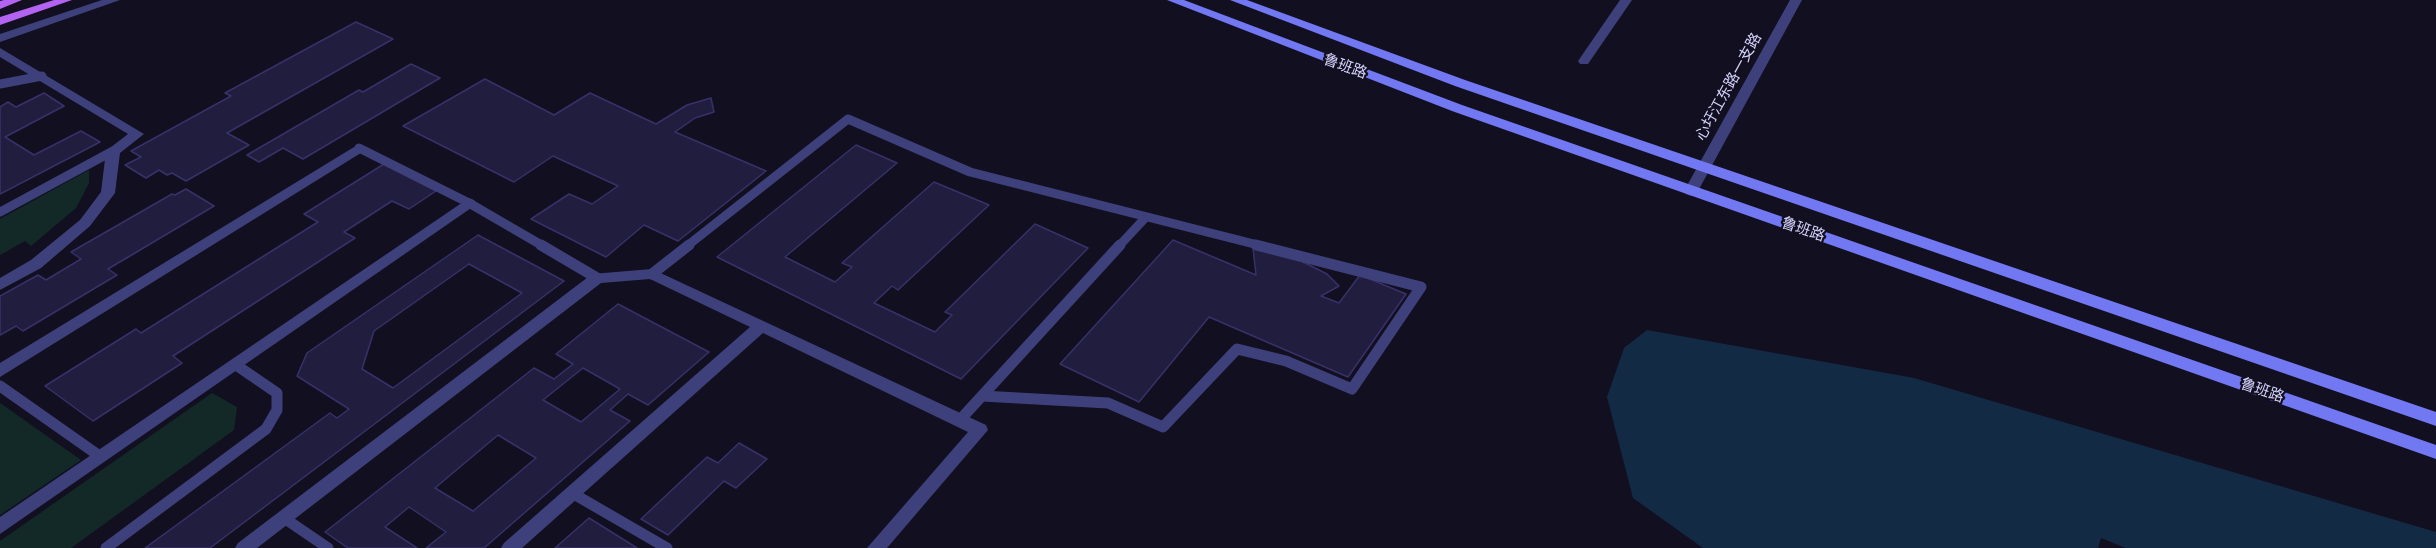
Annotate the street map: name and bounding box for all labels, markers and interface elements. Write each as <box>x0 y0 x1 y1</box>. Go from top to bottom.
street label: 心圩江东路一支路 <box>1692 30 1766 144</box>
street label: 鲁班路 <box>1321 51 1369 83</box>
street label: 鲁班路 <box>1779 214 1827 246</box>
street label: 鲁班路 <box>2238 375 2286 407</box>

